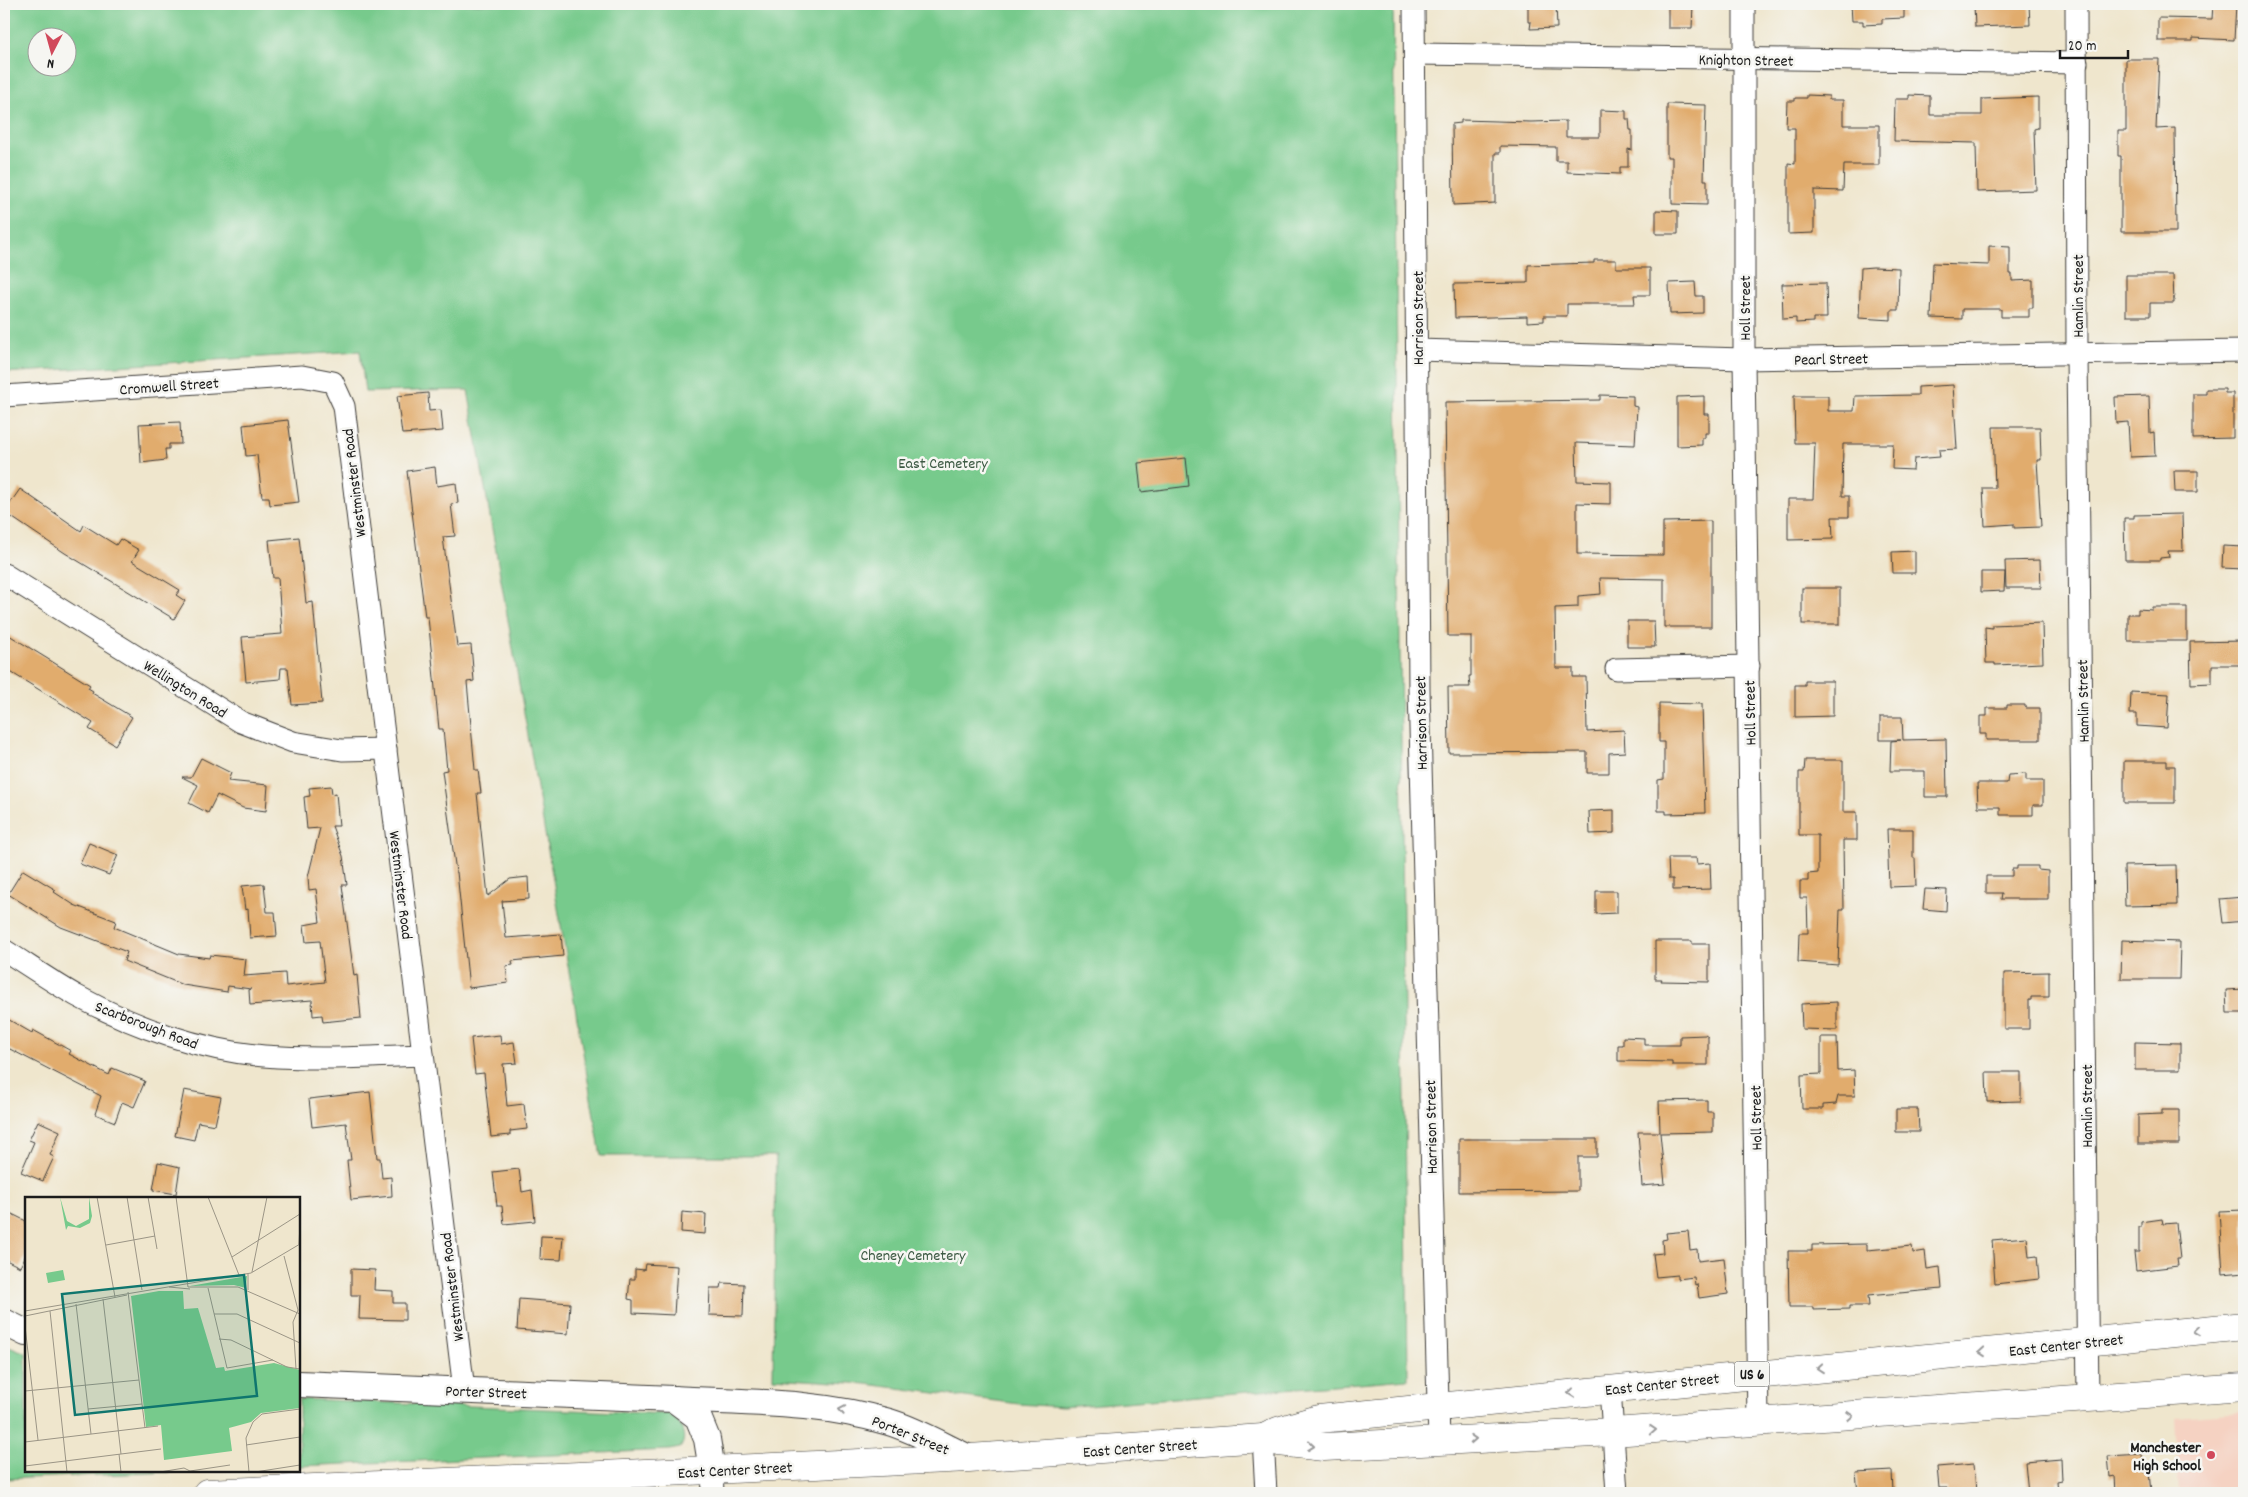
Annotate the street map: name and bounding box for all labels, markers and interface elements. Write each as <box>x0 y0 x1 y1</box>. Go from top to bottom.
north arrow <box>28 28 78 78</box>
scale bar <box>2060 28 2128 60</box>
text: 20 m <box>2068 36 2096 58</box>
street label: Knighton Street <box>1698 49 1794 74</box>
text: N <box>46 53 55 73</box>
street label: Hamlin Street <box>2068 254 2091 338</box>
street label: Harrison Street <box>1408 271 1431 365</box>
street label: Holl Street <box>1735 275 1758 341</box>
street label: Pearl Street <box>1794 348 1868 373</box>
street label: Cromwell Street <box>119 373 220 402</box>
street label: Westminster Road <box>337 427 374 538</box>
park label: East Cemetery <box>898 453 988 476</box>
street label: Wellington Road <box>138 655 231 725</box>
street label: Hamlin Street <box>2072 659 2097 743</box>
street label: Harrison Street <box>1410 676 1435 770</box>
street label: Holl Street <box>1739 680 1764 746</box>
street label: Westminster Road <box>381 830 418 941</box>
street label: Scarborough Road <box>91 996 201 1057</box>
street label: Hamlin Street <box>2077 1064 2100 1148</box>
street label: Harrison Street <box>1420 1080 1445 1174</box>
street label: Holl Street <box>1745 1085 1770 1151</box>
inset map <box>25 1197 300 1472</box>
street label: Westminster Road <box>435 1231 472 1342</box>
park label: Cheney Cemetery <box>860 1245 966 1268</box>
one-way arrow <box>2191 1325 2199 1336</box>
street label: East Center Street <box>2008 1329 2125 1364</box>
one-way arrow <box>1977 1346 1985 1357</box>
road number: US 6 <box>1734 1362 1770 1386</box>
one-way arrow <box>1816 1362 1824 1373</box>
street label: East Center Street <box>1604 1368 1721 1403</box>
street label: Porter Street <box>445 1381 527 1406</box>
one-way arrow <box>1567 1387 1575 1398</box>
one-way arrow <box>838 1406 847 1416</box>
street label: Porter Street <box>868 1410 952 1462</box>
one-way arrow <box>1846 1410 1854 1421</box>
one-way arrow <box>1649 1424 1657 1435</box>
street label: East Center Street <box>1082 1434 1198 1465</box>
one-way arrow <box>1470 1434 1478 1445</box>
place label: Manchester High School <box>2130 1437 2202 1478</box>
one-way arrow <box>1307 1440 1315 1451</box>
marker: Manchester High School <box>2205 1449 2217 1461</box>
street label: East Center Street <box>677 1457 793 1486</box>

